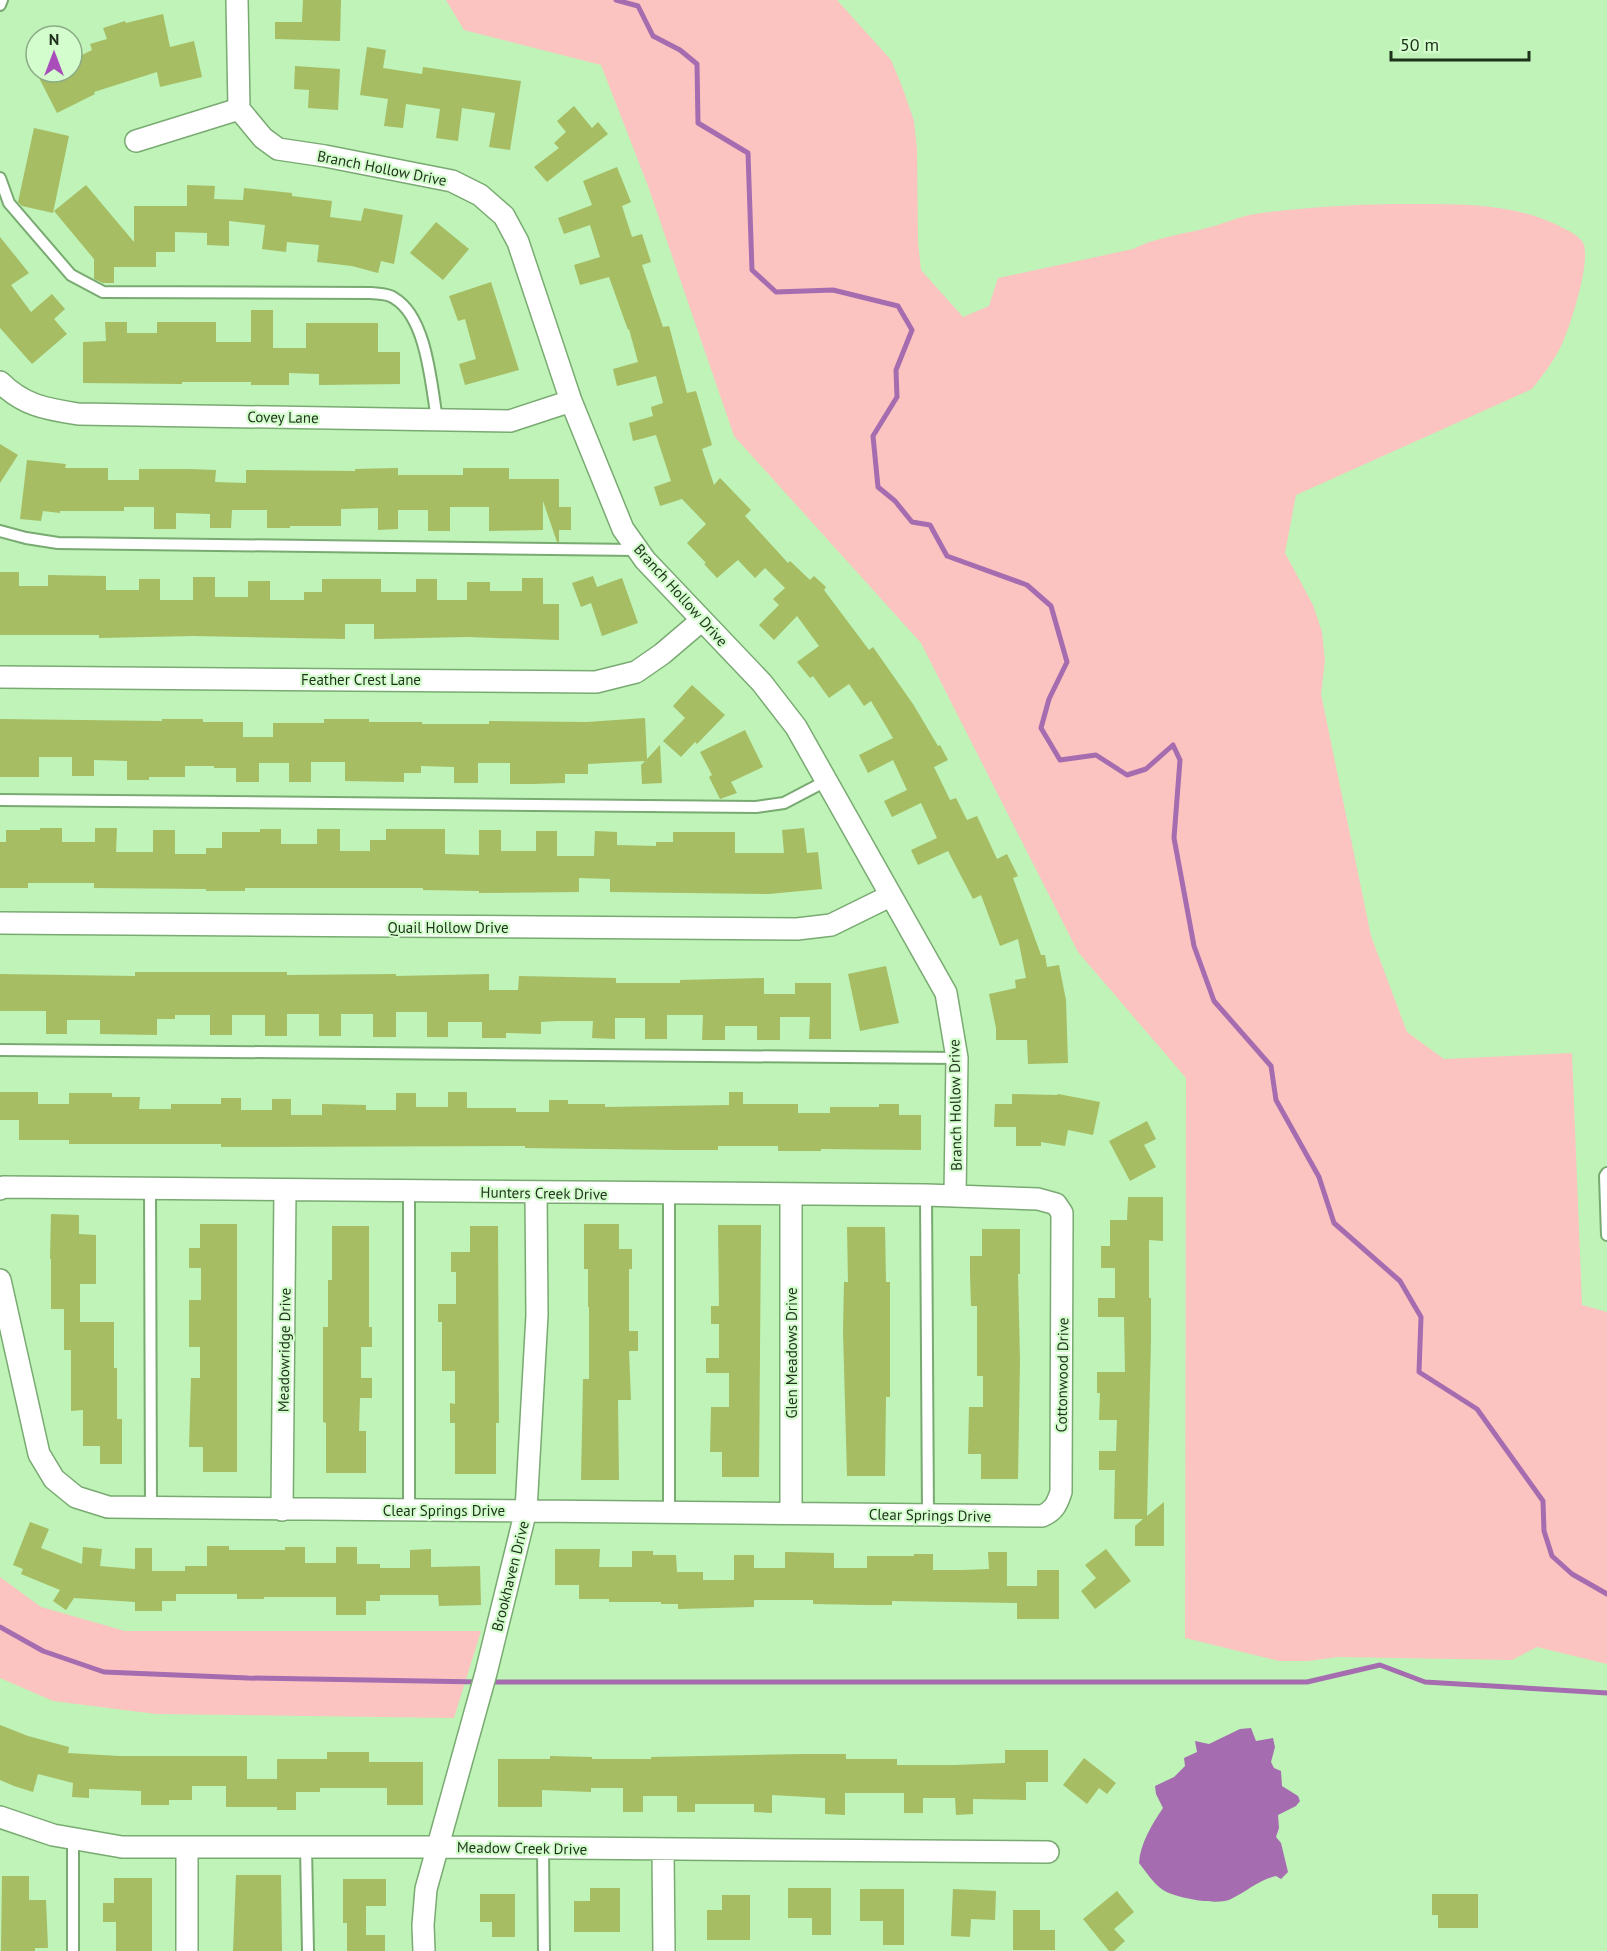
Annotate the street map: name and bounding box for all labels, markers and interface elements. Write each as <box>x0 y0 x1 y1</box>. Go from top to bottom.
north arrow <box>24 24 84 84</box>
scale bar <box>1391 24 1529 62</box>
text: N <box>49 29 59 49</box>
text: 50 m <box>1400 33 1439 56</box>
street label: Branch Hollow Drive <box>316 146 448 190</box>
street label: Covey Lane <box>247 407 319 427</box>
street label: Branch Hollow Drive <box>630 540 732 650</box>
street label: Feather Crest Lane <box>301 670 421 689</box>
street label: Quail Hollow Drive <box>387 918 509 937</box>
street label: Branch Hollow Drive <box>944 1039 966 1171</box>
street label: Hunters Creek Drive <box>480 1182 608 1204</box>
street label: Glen Meadows Drive <box>782 1287 801 1419</box>
street label: Meadowridge Drive <box>273 1288 295 1412</box>
street label: Cottonwood Drive <box>1051 1317 1073 1433</box>
street label: Clear Springs Drive <box>383 1501 505 1520</box>
street label: Clear Springs Drive <box>869 1504 991 1526</box>
street label: Brookhaven Drive <box>487 1519 533 1633</box>
street label: Meadow Creek Drive <box>457 1837 587 1859</box>

